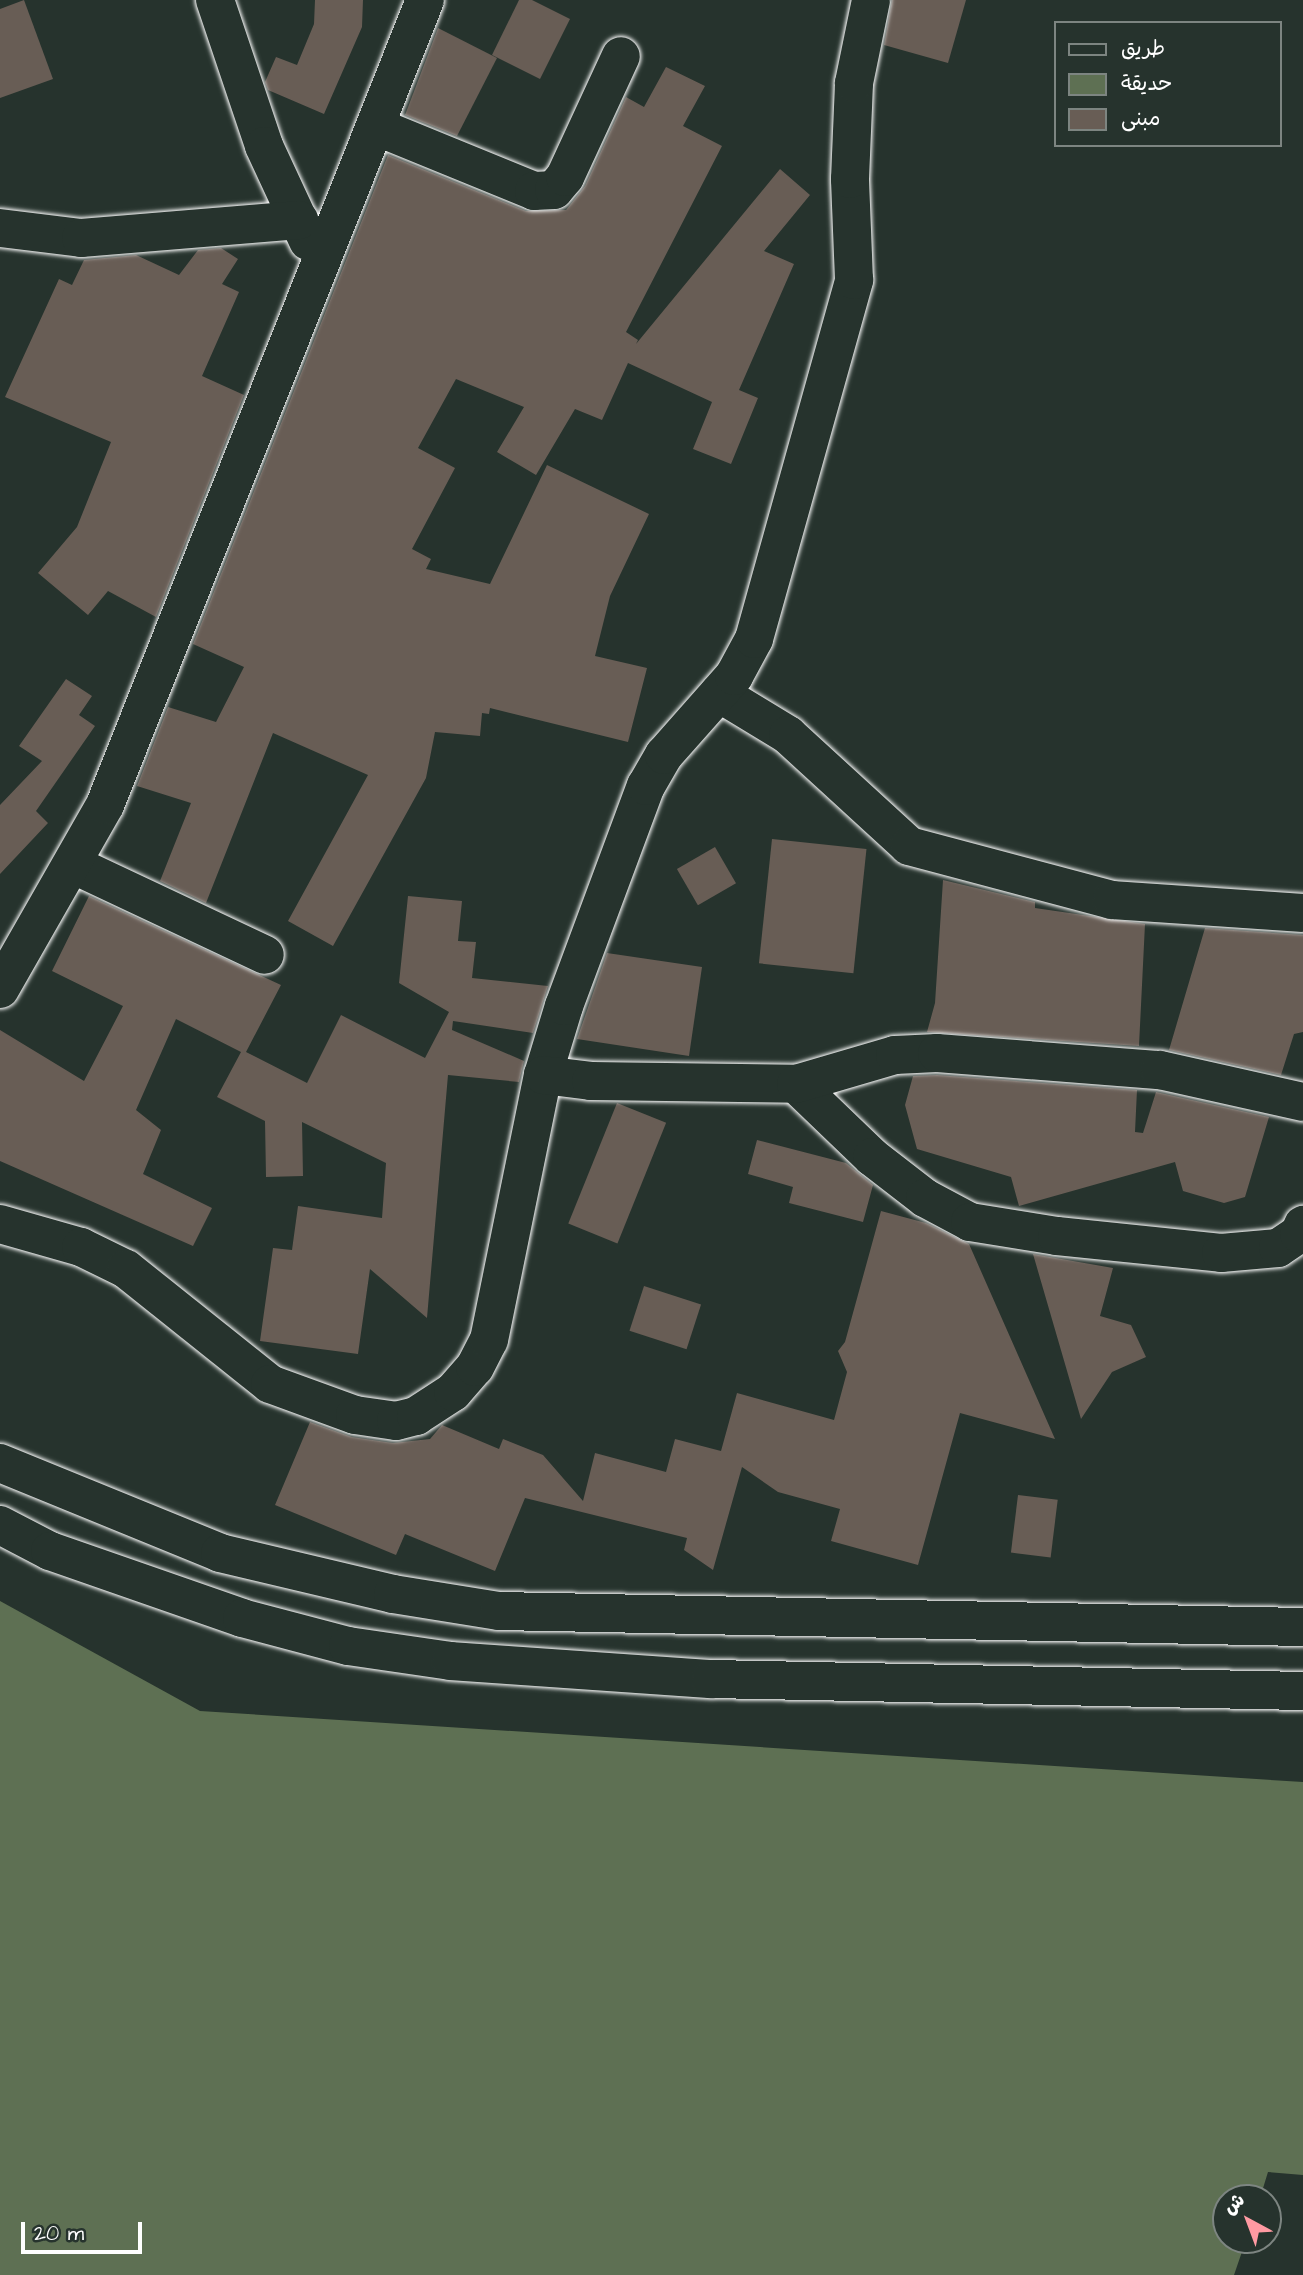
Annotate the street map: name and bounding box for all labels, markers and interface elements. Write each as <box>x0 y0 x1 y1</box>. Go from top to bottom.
legend <box>1054 21 1282 147</box>
text: طريق <box>1121 34 1165 63</box>
text: حديقة <box>1121 69 1172 98</box>
text: مبنى <box>1121 104 1160 133</box>
north arrow <box>1212 2184 1282 2254</box>
text: ش <box>1217 2187 1251 2221</box>
scale bar <box>24 2208 145 2252</box>
text: 20 m <box>34 2219 84 2248</box>

